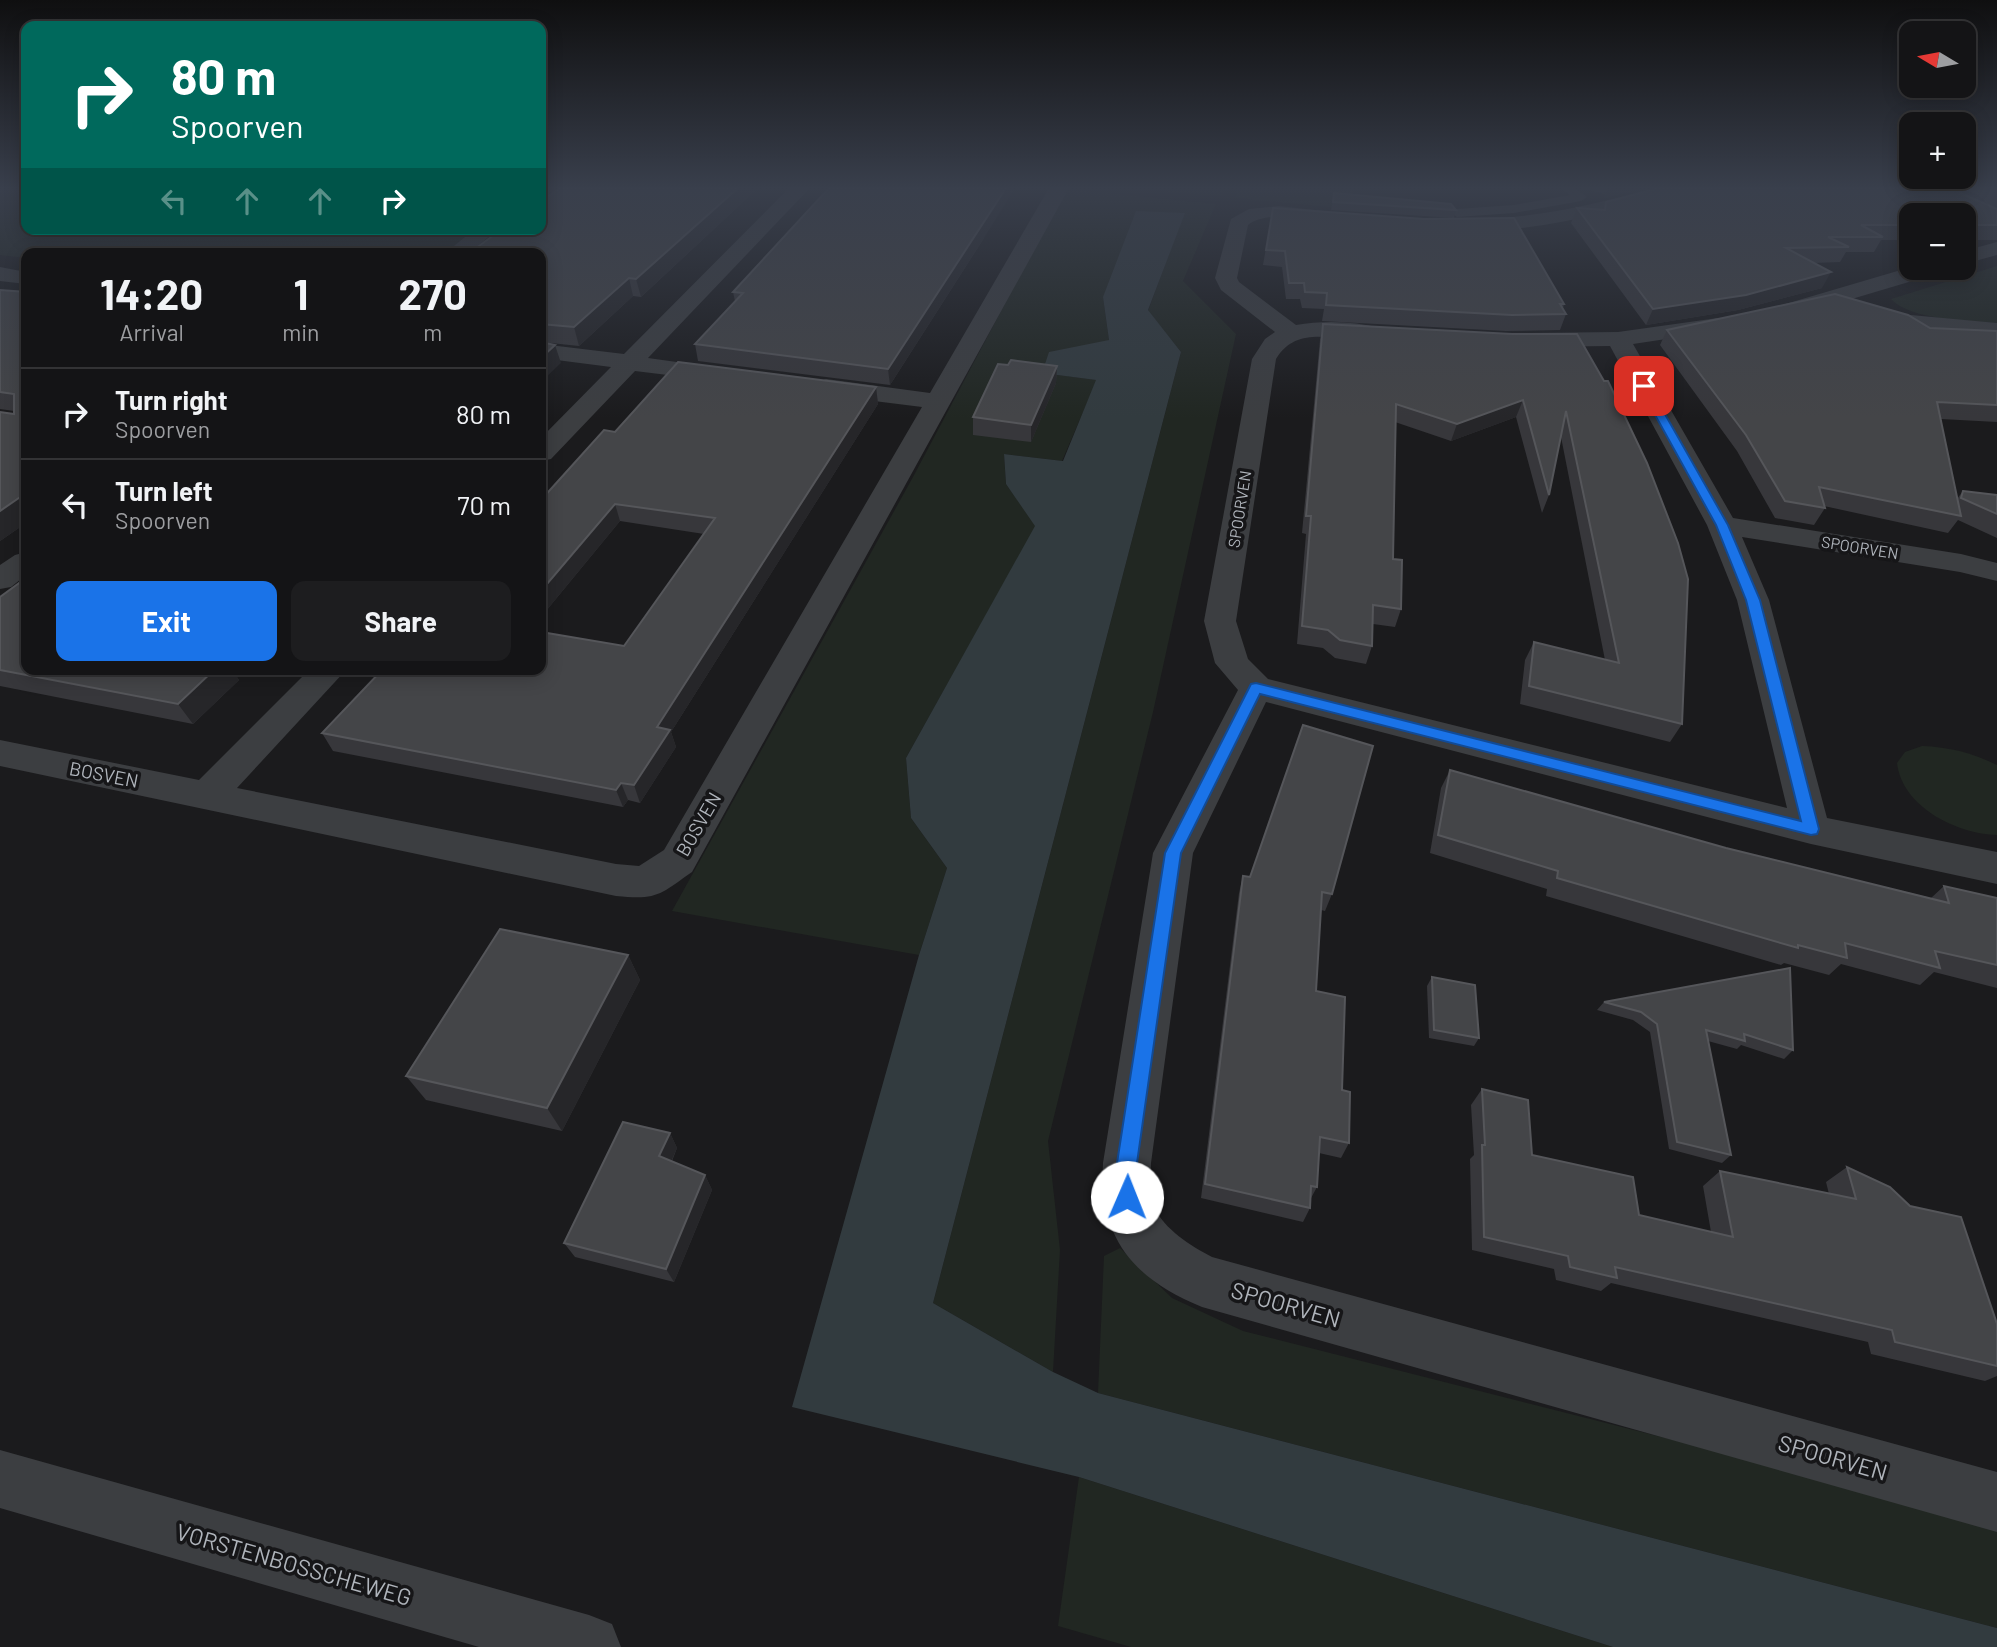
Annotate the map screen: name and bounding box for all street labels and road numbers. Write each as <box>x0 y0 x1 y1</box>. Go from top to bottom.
street label: SPOORVEN <box>1224 469 1254 549</box>
street label: SPOORVEN <box>1820 532 1900 562</box>
street label: BOSVEN <box>68 756 140 792</box>
street label: BOSVEN <box>671 788 725 860</box>
street label: SPOORVEN <box>1228 1275 1344 1333</box>
street label: SPOORVEN <box>1775 1428 1891 1486</box>
street label: VORSTENBOSSCHEWEG <box>173 1517 415 1611</box>

